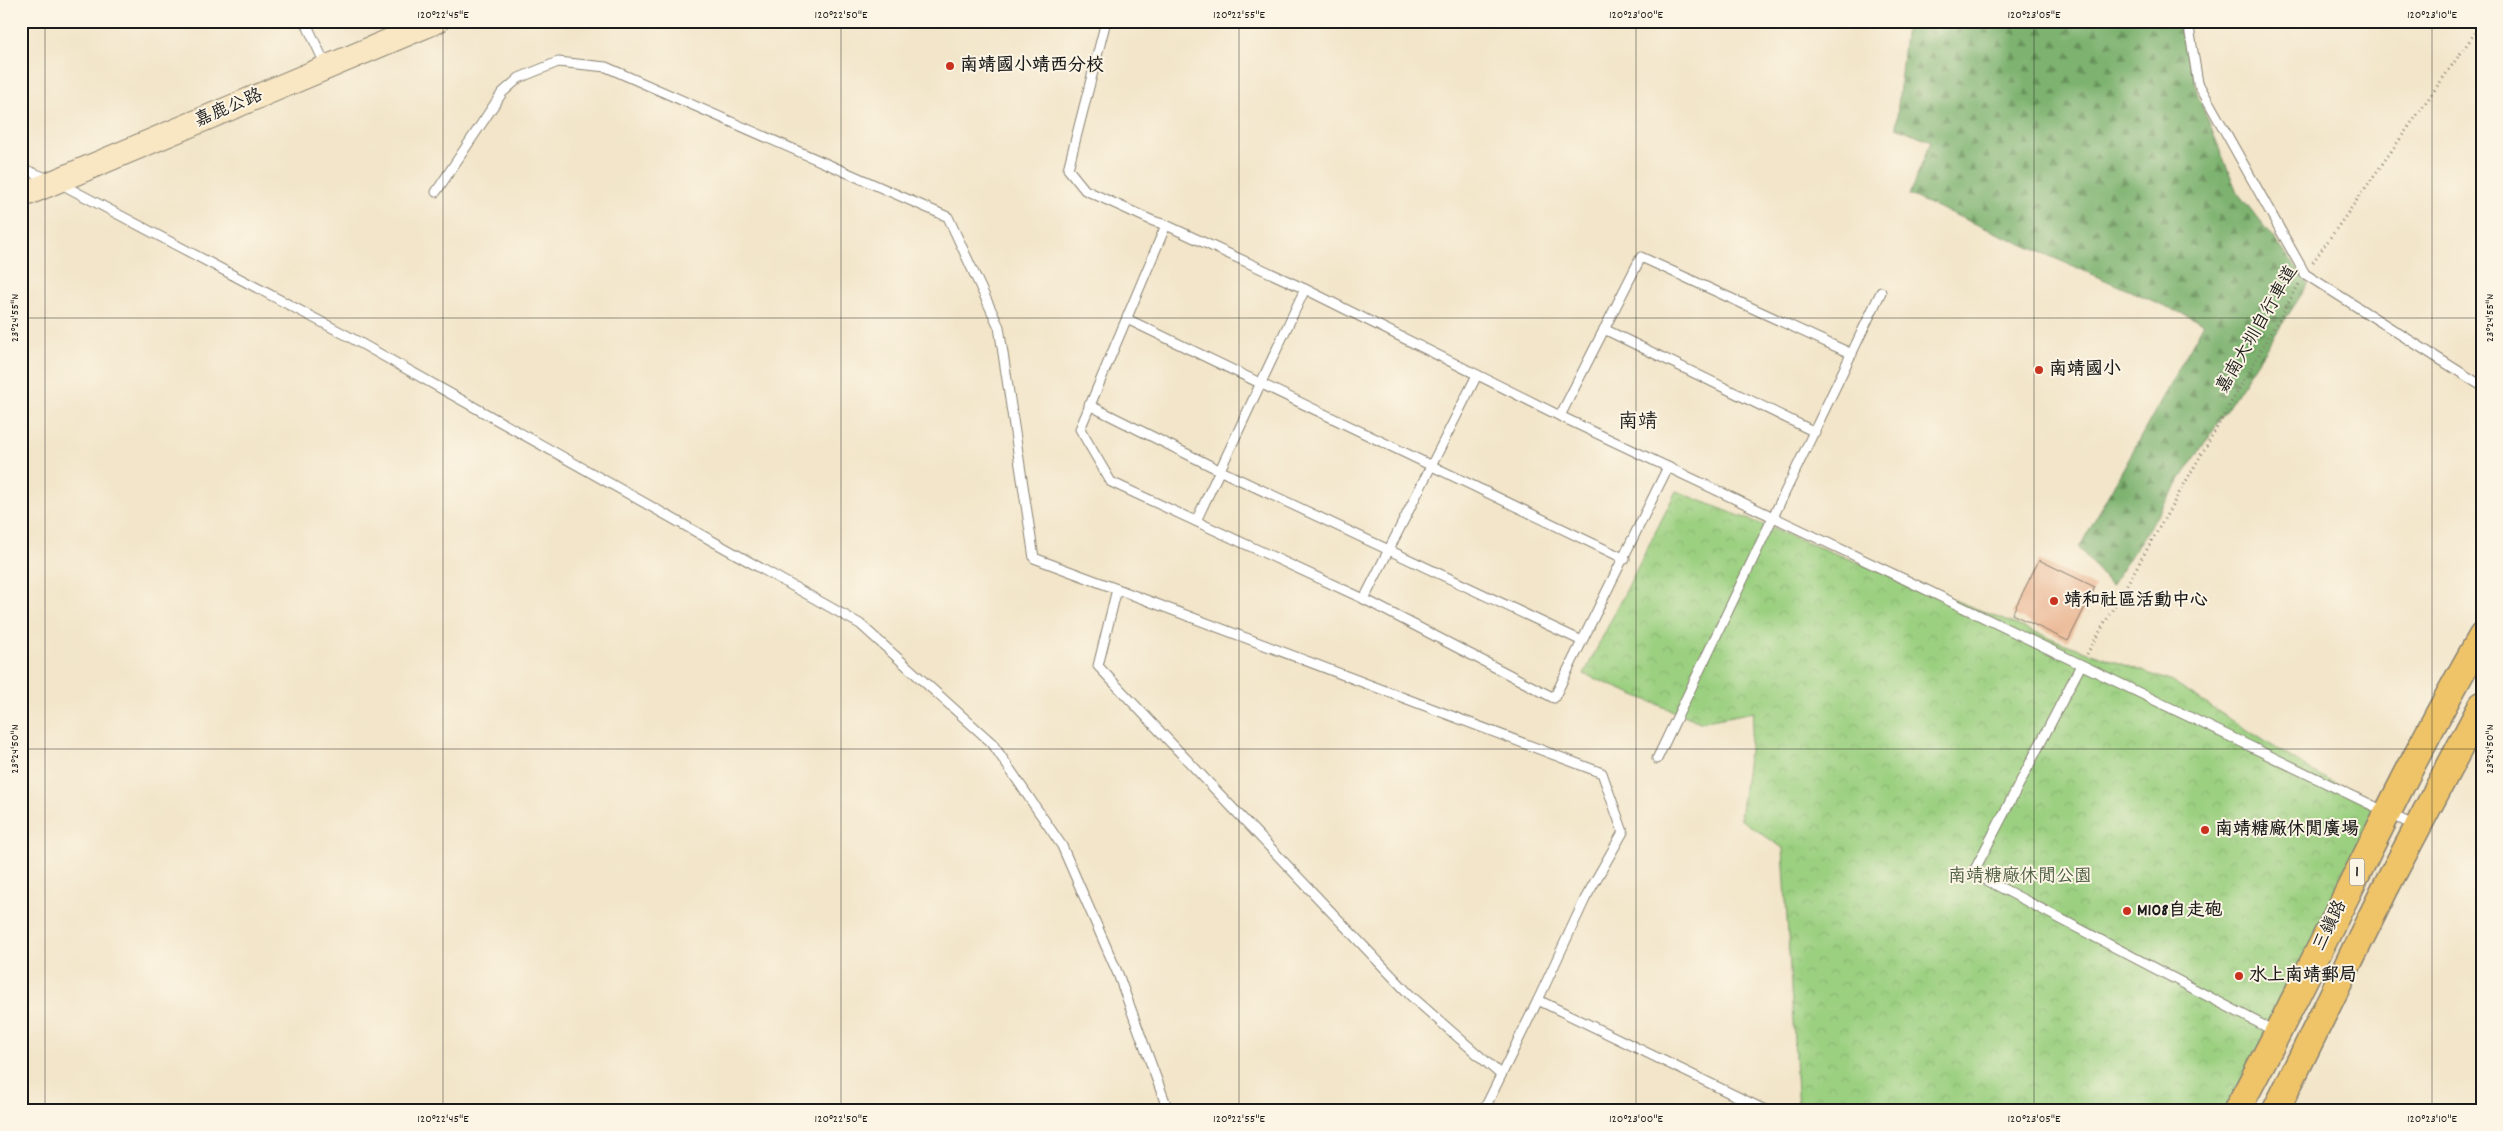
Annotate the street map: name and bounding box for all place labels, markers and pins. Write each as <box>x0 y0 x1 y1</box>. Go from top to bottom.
place label: 南靖國小靖西分校 <box>960 54 1104 79</box>
marker: 南靖國小靖西分校 <box>944 60 956 72</box>
place label: 南靖國小 <box>2049 358 2121 383</box>
marker: 南靖國小 <box>2033 364 2045 376</box>
place label: 靖和社區活動中心 <box>2064 589 2208 614</box>
marker: 靖和社區活動中心 <box>2048 595 2060 607</box>
place label: 南靖糖廠休閒廣場 <box>2215 818 2359 843</box>
marker: 南靖糖廠休閒廣場 <box>2199 824 2211 836</box>
place label: M108自走砲 <box>2137 899 2223 924</box>
marker: M108自走砲 <box>2121 905 2133 917</box>
place label: 水上南靖郵局 <box>2249 964 2357 989</box>
marker: 水上南靖郵局 <box>2233 970 2245 982</box>

